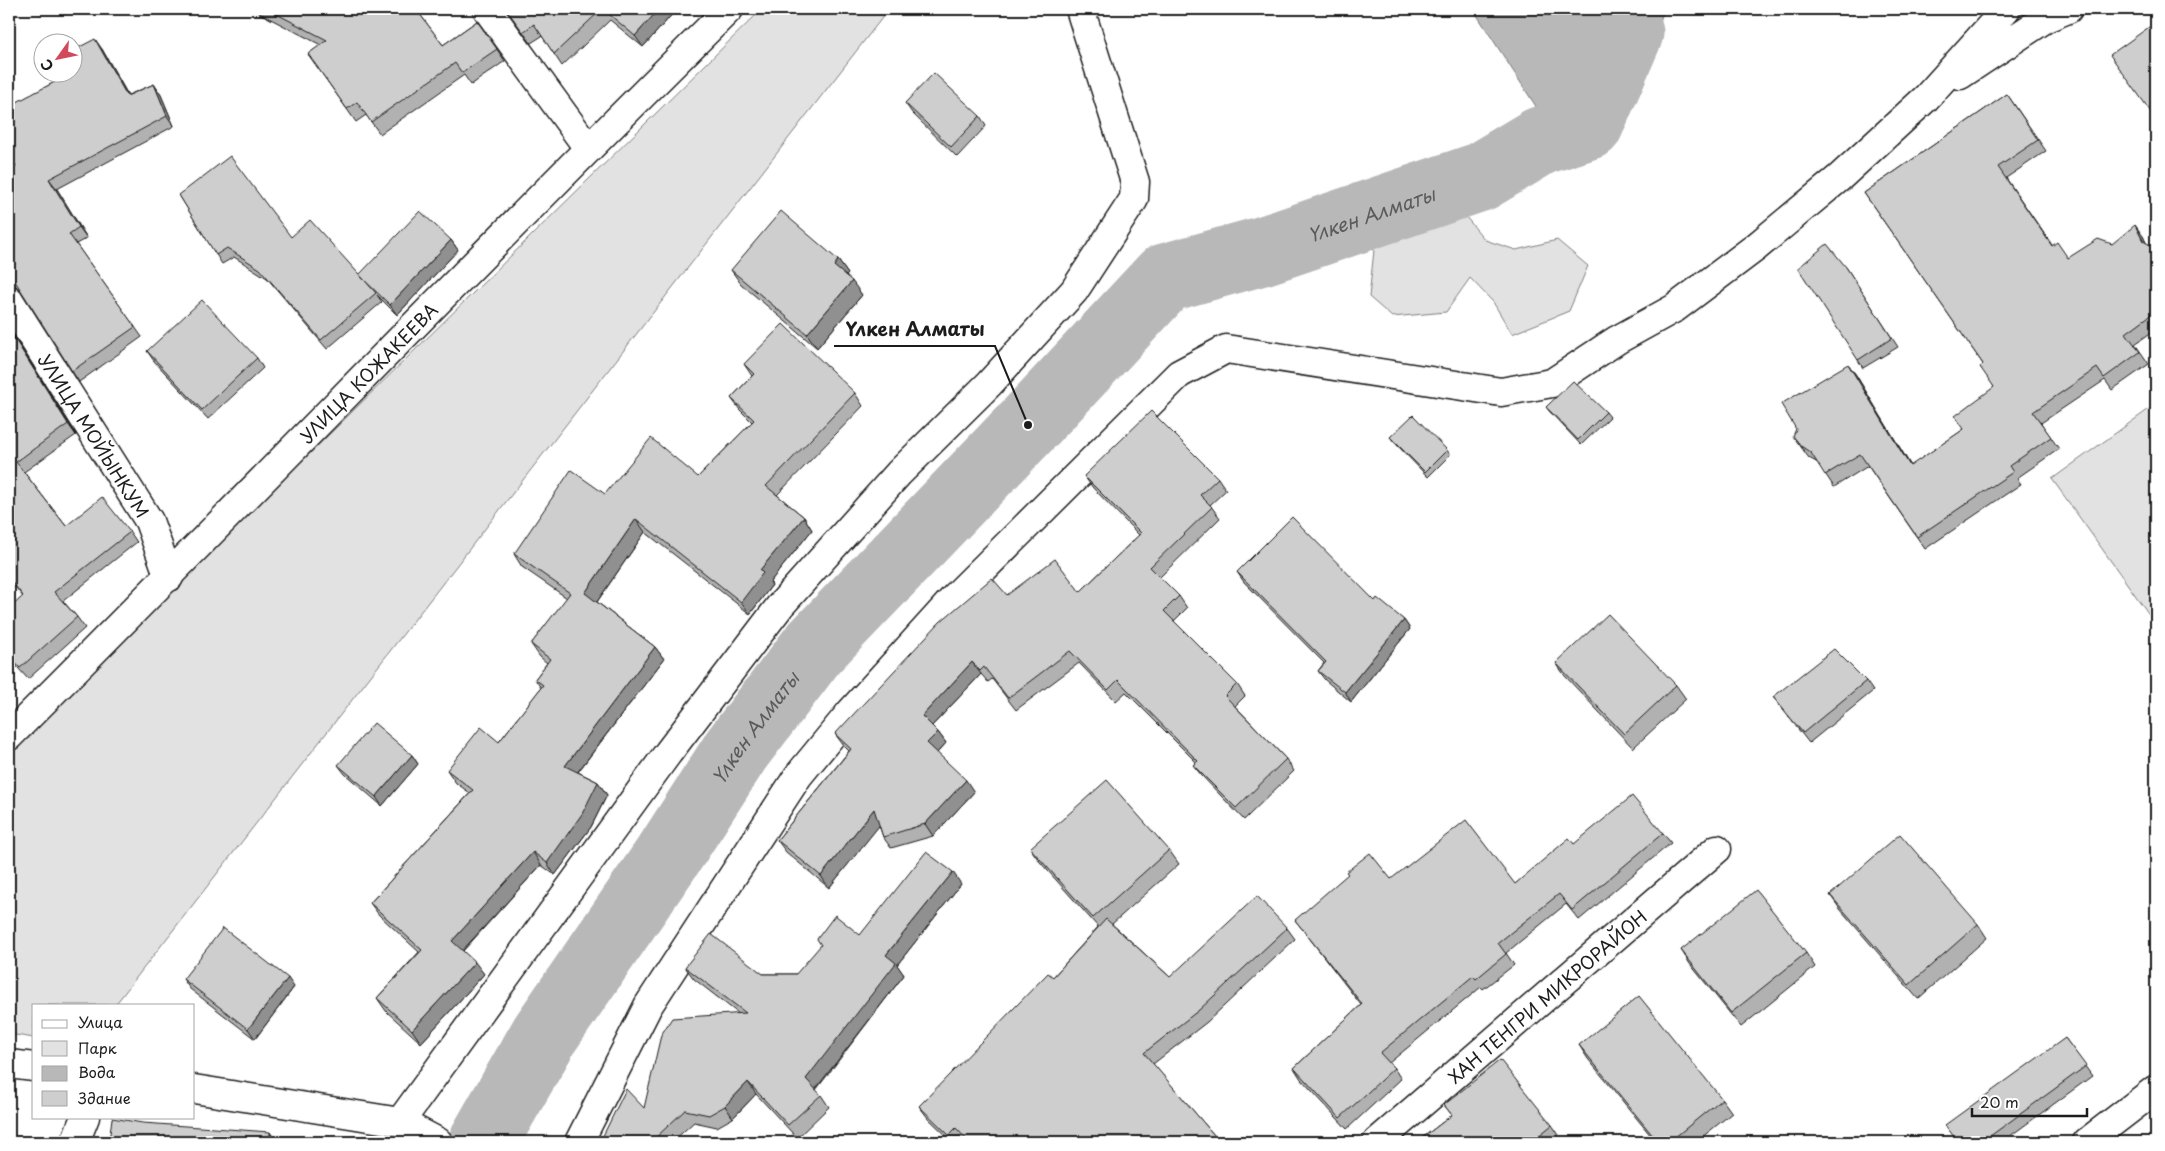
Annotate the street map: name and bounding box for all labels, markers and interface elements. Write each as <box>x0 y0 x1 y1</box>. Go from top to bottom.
north arrow <box>32 32 82 82</box>
text: С <box>35 55 58 75</box>
water label: Үлкен Алматы <box>1303 179 1440 249</box>
street label: УЛИЦА КОЖАКЕЕВА <box>293 296 443 449</box>
callout: Үлкен Алматы <box>834 312 995 346</box>
text: Үлкен Алматы <box>845 314 985 342</box>
street label: УЛИЦА МОЙЫНКУМ <box>33 348 157 522</box>
water label: Үлкен Алматы <box>704 664 806 789</box>
street label: ХАН ТЕНГРИ МИКРОРАЙОН <box>1441 902 1652 1089</box>
legend <box>32 1004 195 1118</box>
text: Улица <box>78 1010 123 1033</box>
text: Парк <box>78 1036 117 1059</box>
text: Вода <box>78 1060 116 1083</box>
text: Здание <box>78 1086 131 1109</box>
scale bar <box>1972 1086 2088 1118</box>
text: 20 m <box>1980 1090 2019 1113</box>

